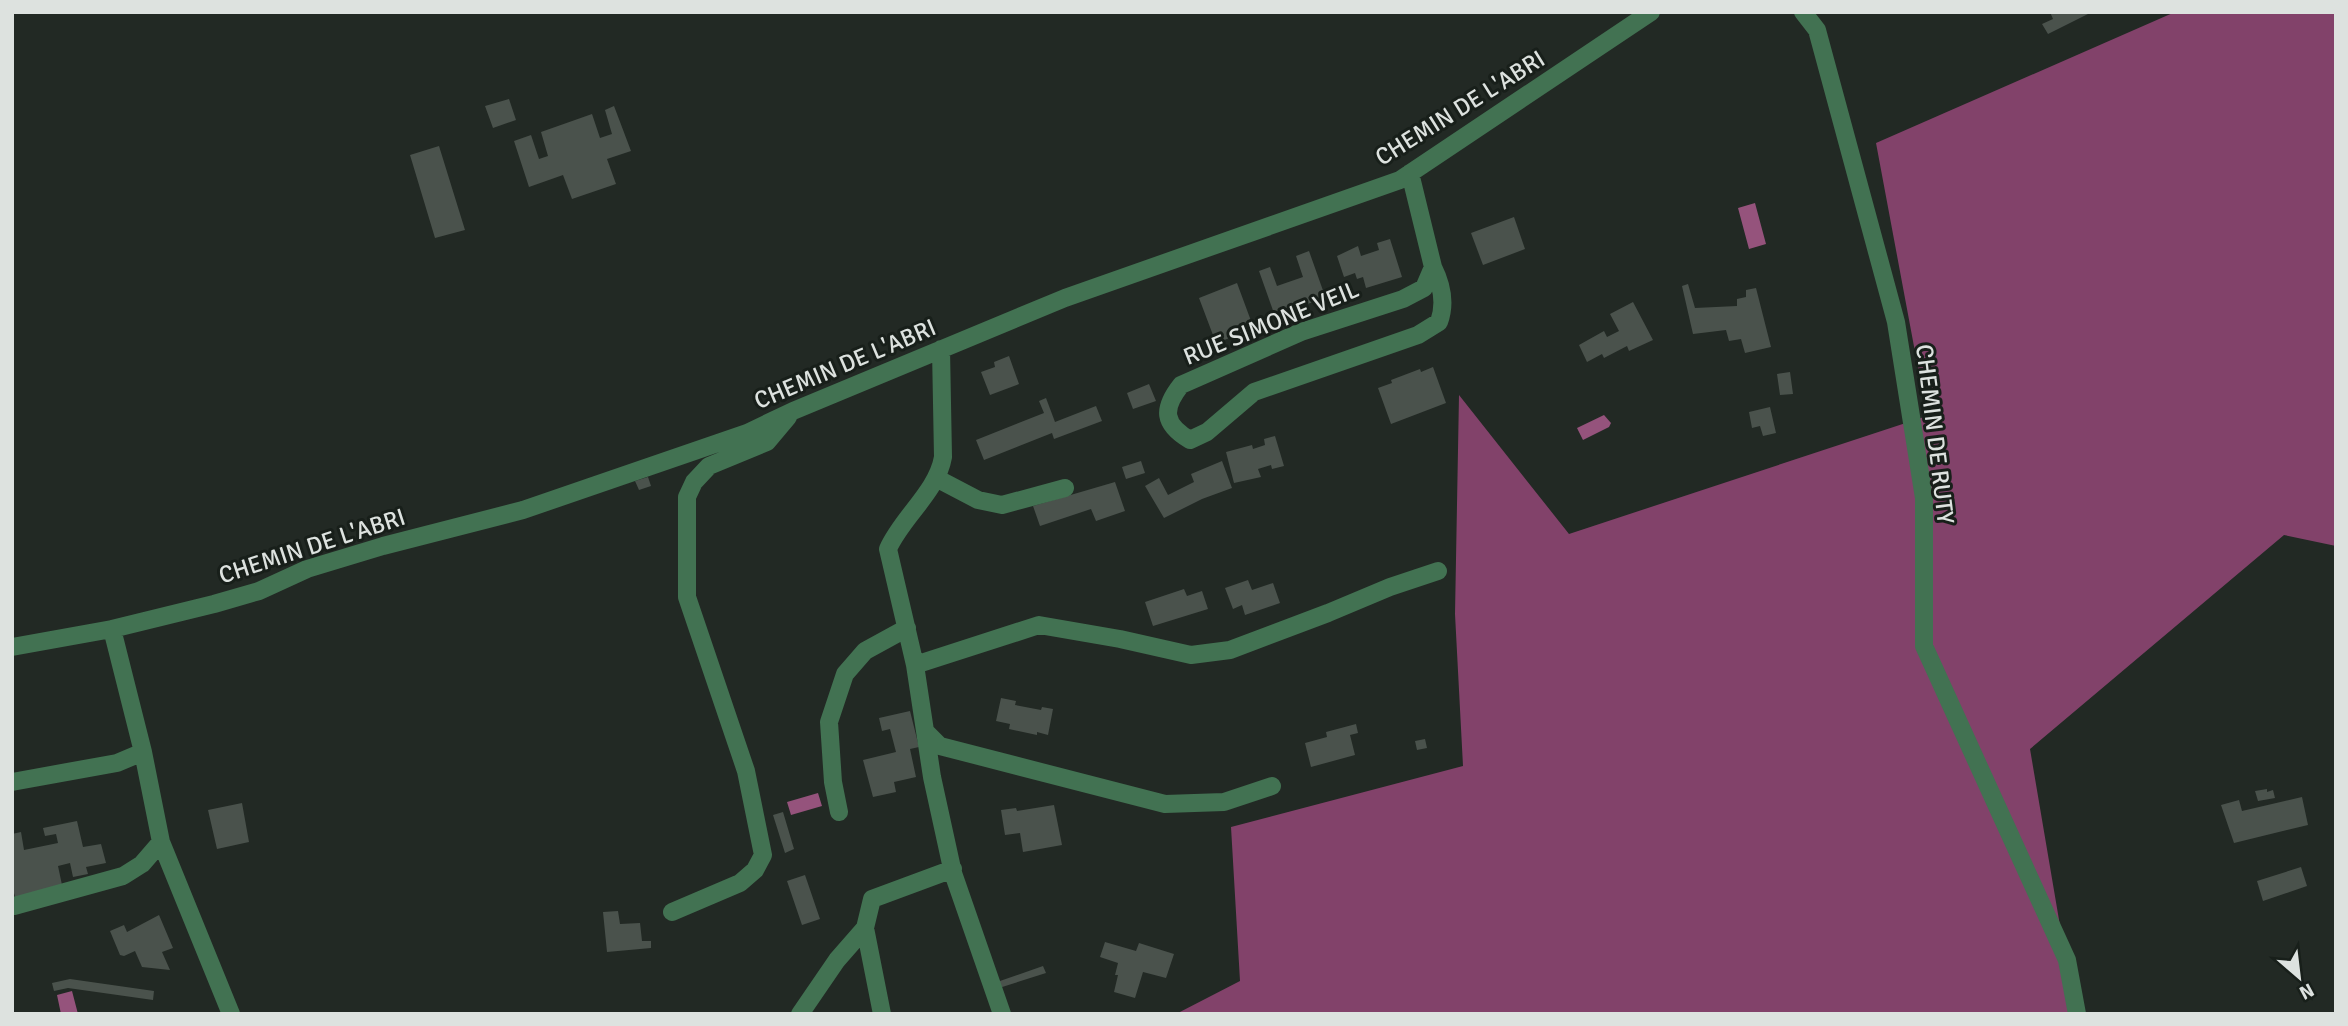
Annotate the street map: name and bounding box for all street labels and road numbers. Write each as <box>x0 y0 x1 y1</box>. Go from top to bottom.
street label: CHEMIN DE L'ABRI <box>1370 44 1550 172</box>
street label: RUE SIMONE VEIL <box>1179 274 1363 372</box>
street label: CHEMIN DE L'ABRI <box>750 312 940 416</box>
street label: CHEMIN DE RUTY <box>1909 342 1961 526</box>
street label: CHEMIN DE L'ABRI <box>215 502 409 590</box>

